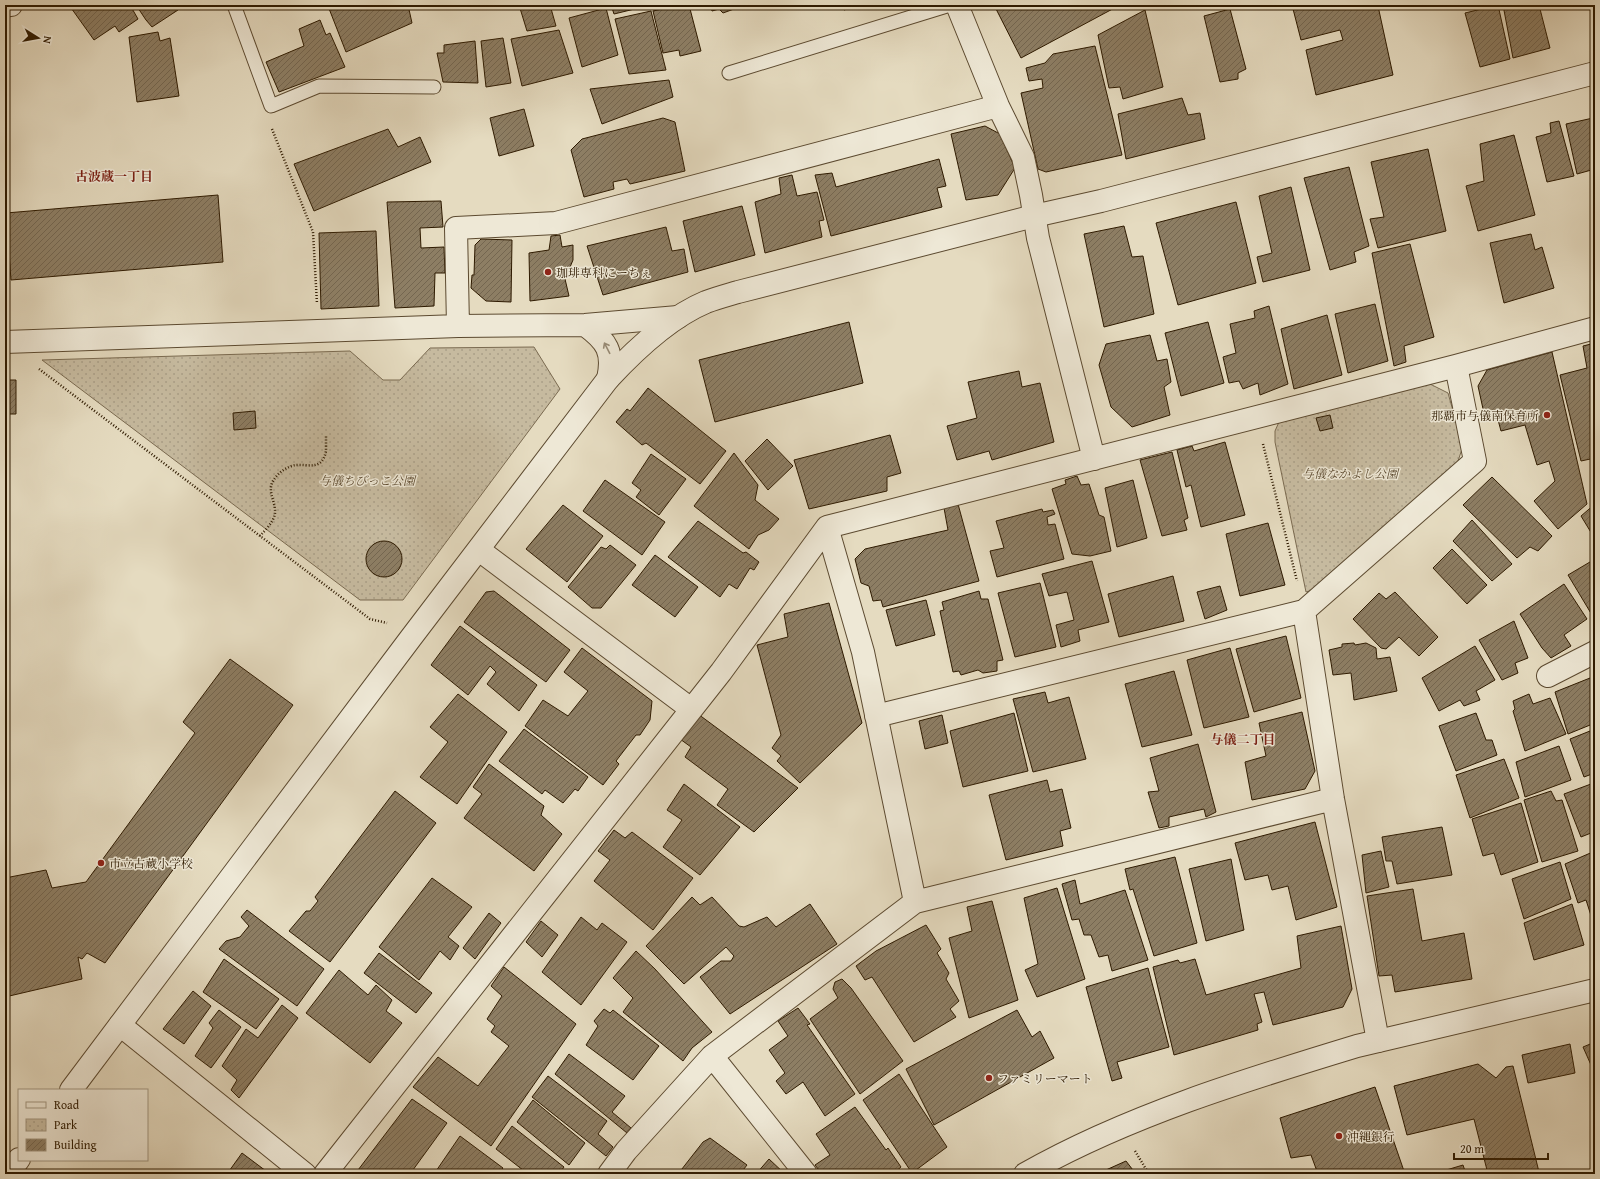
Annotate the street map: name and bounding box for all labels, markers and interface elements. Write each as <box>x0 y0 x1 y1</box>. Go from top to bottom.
north arrow <box>18 18 58 58</box>
text: N <box>39 35 56 46</box>
district label: 古波蔵一丁目 <box>75 167 153 186</box>
place label: 珈琲専科にーちぇ <box>556 264 652 281</box>
marker: 珈琲専科にーちぇ <box>543 267 553 277</box>
one-way arrow <box>602 342 610 354</box>
place label: 那覇市与儀南保育所 <box>1431 407 1539 424</box>
marker: 那覇市与儀南保育所 <box>1542 410 1552 420</box>
park label: 与儀なかよし公園 <box>1302 465 1400 482</box>
park label: 与儀ちびっこ公園 <box>319 472 417 489</box>
district label: 与儀二丁目 <box>1210 730 1276 749</box>
place label: 市立古蔵小学校 <box>109 855 193 872</box>
marker: 市立古蔵小学校 <box>96 858 106 868</box>
place label: ファミリーマート <box>997 1070 1093 1087</box>
marker: ファミリーマート <box>984 1073 994 1083</box>
legend <box>18 1089 148 1161</box>
text: Road <box>54 1096 80 1113</box>
text: Park <box>54 1116 78 1133</box>
place label: 沖縄銀行 <box>1347 1128 1395 1145</box>
marker: 沖縄銀行 <box>1334 1131 1344 1141</box>
scale bar <box>1454 1135 1548 1161</box>
text: Building <box>54 1136 97 1153</box>
text: 20 m <box>1460 1140 1484 1157</box>

